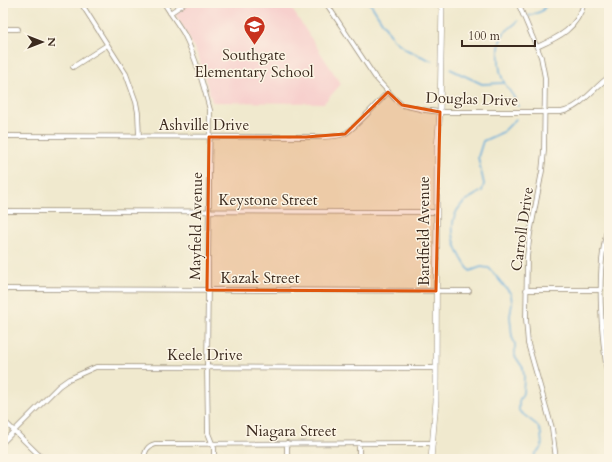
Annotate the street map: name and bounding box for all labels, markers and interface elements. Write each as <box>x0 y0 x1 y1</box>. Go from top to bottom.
school or university icon: Southgate Elementary School <box>241 13 267 46</box>
north arrow <box>22 22 62 62</box>
scale bar <box>462 22 535 48</box>
text: 100 m <box>468 28 501 44</box>
text: N <box>44 37 59 47</box>
place label: Southgate Elementary School <box>194 45 314 82</box>
street label: Douglas Drive <box>425 87 519 111</box>
street label: Ashville Drive <box>159 115 249 135</box>
street label: Mayfield Avenue <box>185 172 207 280</box>
street label: Bardfield Avenue <box>414 176 434 286</box>
street label: Carroll Drive <box>506 185 538 272</box>
street label: Keystone Street <box>218 190 318 210</box>
street label: Kazak Street <box>221 268 300 288</box>
street label: Keele Drive <box>167 345 243 365</box>
street label: Niagara Street <box>246 421 336 441</box>

